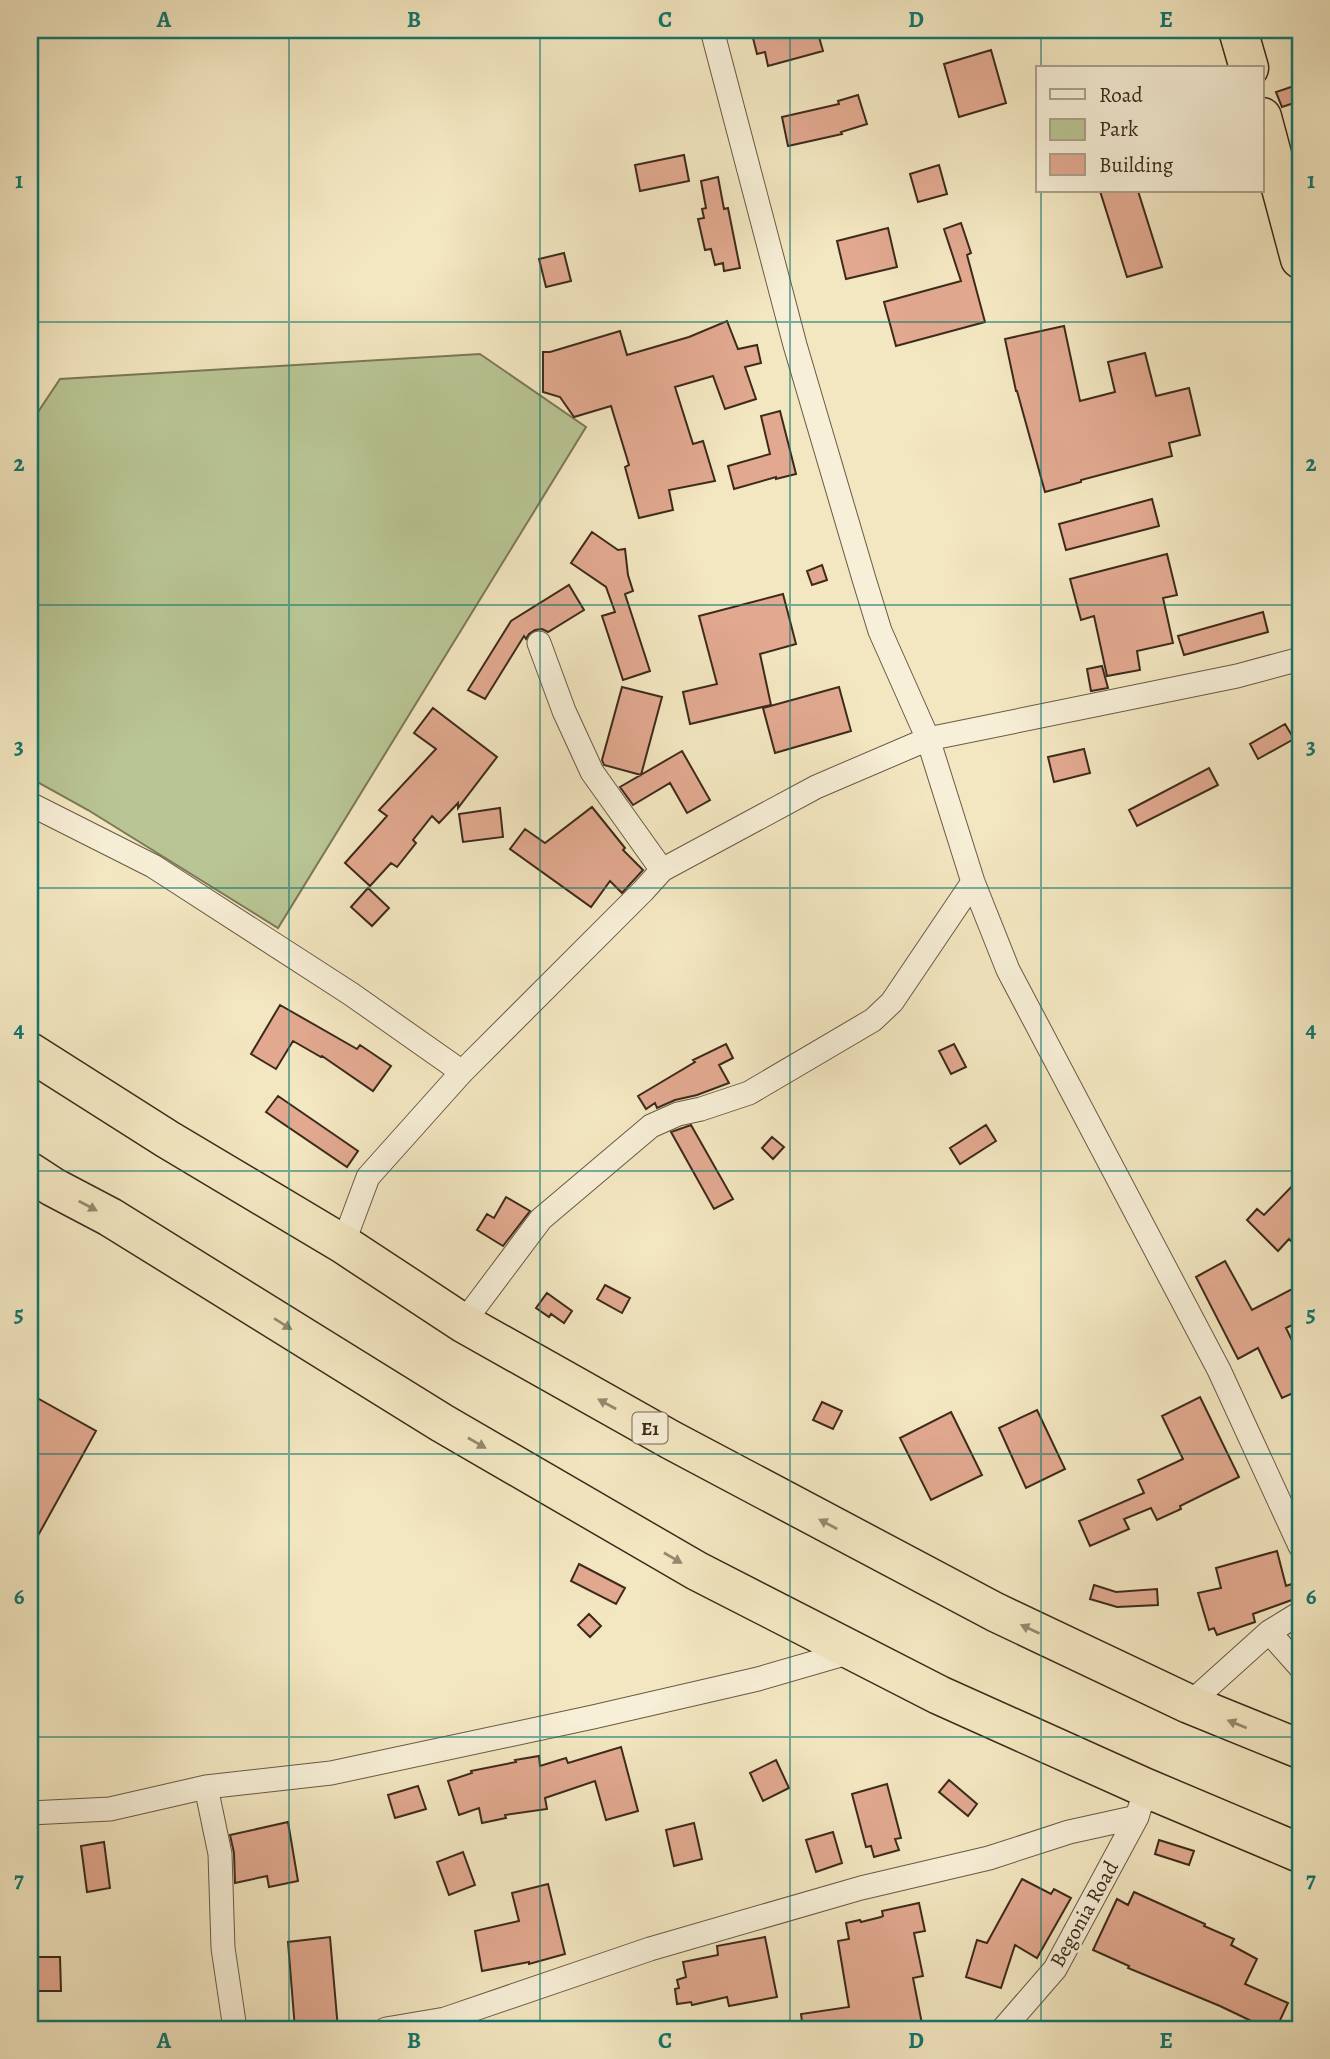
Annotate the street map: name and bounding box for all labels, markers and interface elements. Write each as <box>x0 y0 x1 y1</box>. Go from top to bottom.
text: A <box>156 4 172 35</box>
text: B <box>407 4 421 35</box>
text: C <box>658 4 672 35</box>
text: D <box>908 4 924 35</box>
text: E <box>1159 4 1173 35</box>
legend <box>1036 66 1264 192</box>
text: Road <box>1099 81 1143 109</box>
text: Park <box>1099 115 1139 143</box>
text: Building <box>1099 151 1174 179</box>
text: 1 <box>15 165 23 196</box>
text: 1 <box>1307 165 1315 196</box>
text: 2 <box>13 448 25 479</box>
text: 2 <box>1305 448 1317 479</box>
text: 3 <box>14 731 24 762</box>
text: 3 <box>1306 731 1316 762</box>
text: 4 <box>14 1014 25 1045</box>
text: 4 <box>1306 1014 1317 1045</box>
one-way arrow <box>79 1200 98 1212</box>
text: 5 <box>14 1298 24 1329</box>
text: 5 <box>1306 1298 1316 1329</box>
one-way arrow <box>273 1318 293 1331</box>
one-way arrow <box>597 1398 616 1410</box>
road number: E1 <box>632 1412 668 1444</box>
one-way arrow <box>467 1437 486 1449</box>
one-way arrow <box>818 1518 838 1530</box>
one-way arrow <box>664 1551 683 1564</box>
text: 6 <box>14 1581 25 1612</box>
text: 6 <box>1306 1581 1317 1612</box>
one-way arrow <box>1020 1623 1040 1634</box>
one-way arrow <box>1226 1718 1247 1729</box>
street label: Begonia Road <box>1043 1855 1125 1972</box>
text: 7 <box>14 1864 24 1895</box>
text: 7 <box>1306 1864 1316 1895</box>
text: A <box>156 2025 172 2056</box>
text: B <box>407 2025 421 2056</box>
text: C <box>658 2025 672 2056</box>
text: D <box>908 2025 924 2056</box>
text: E <box>1159 2025 1173 2056</box>

